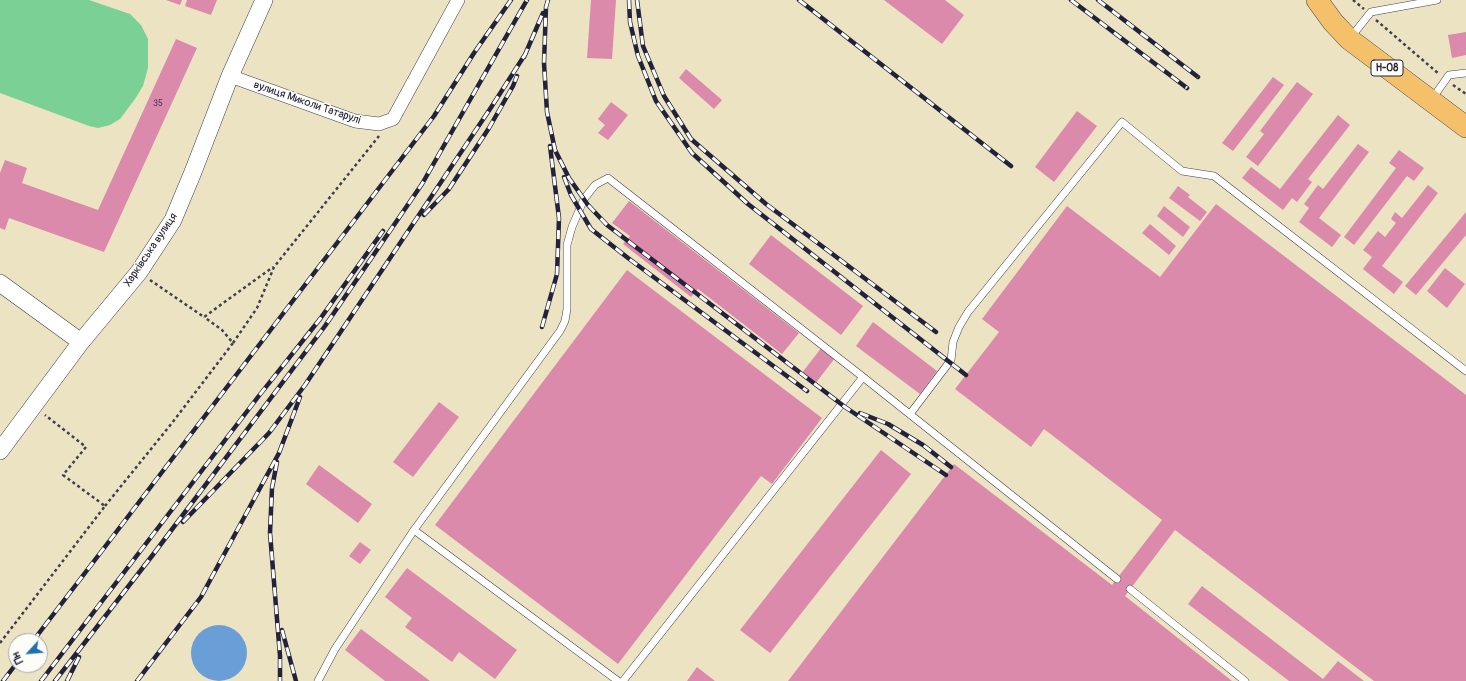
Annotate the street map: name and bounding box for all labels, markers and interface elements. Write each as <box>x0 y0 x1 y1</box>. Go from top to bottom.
road number: Н-08 <box>1371 60 1403 76</box>
street label: вулиця Миколи Татарулі <box>252 78 362 128</box>
house number: 35 <box>153 99 163 109</box>
street label: Харківська вулиця <box>121 211 181 289</box>
north arrow <box>8 633 48 673</box>
text: Пн <box>9 650 26 666</box>

